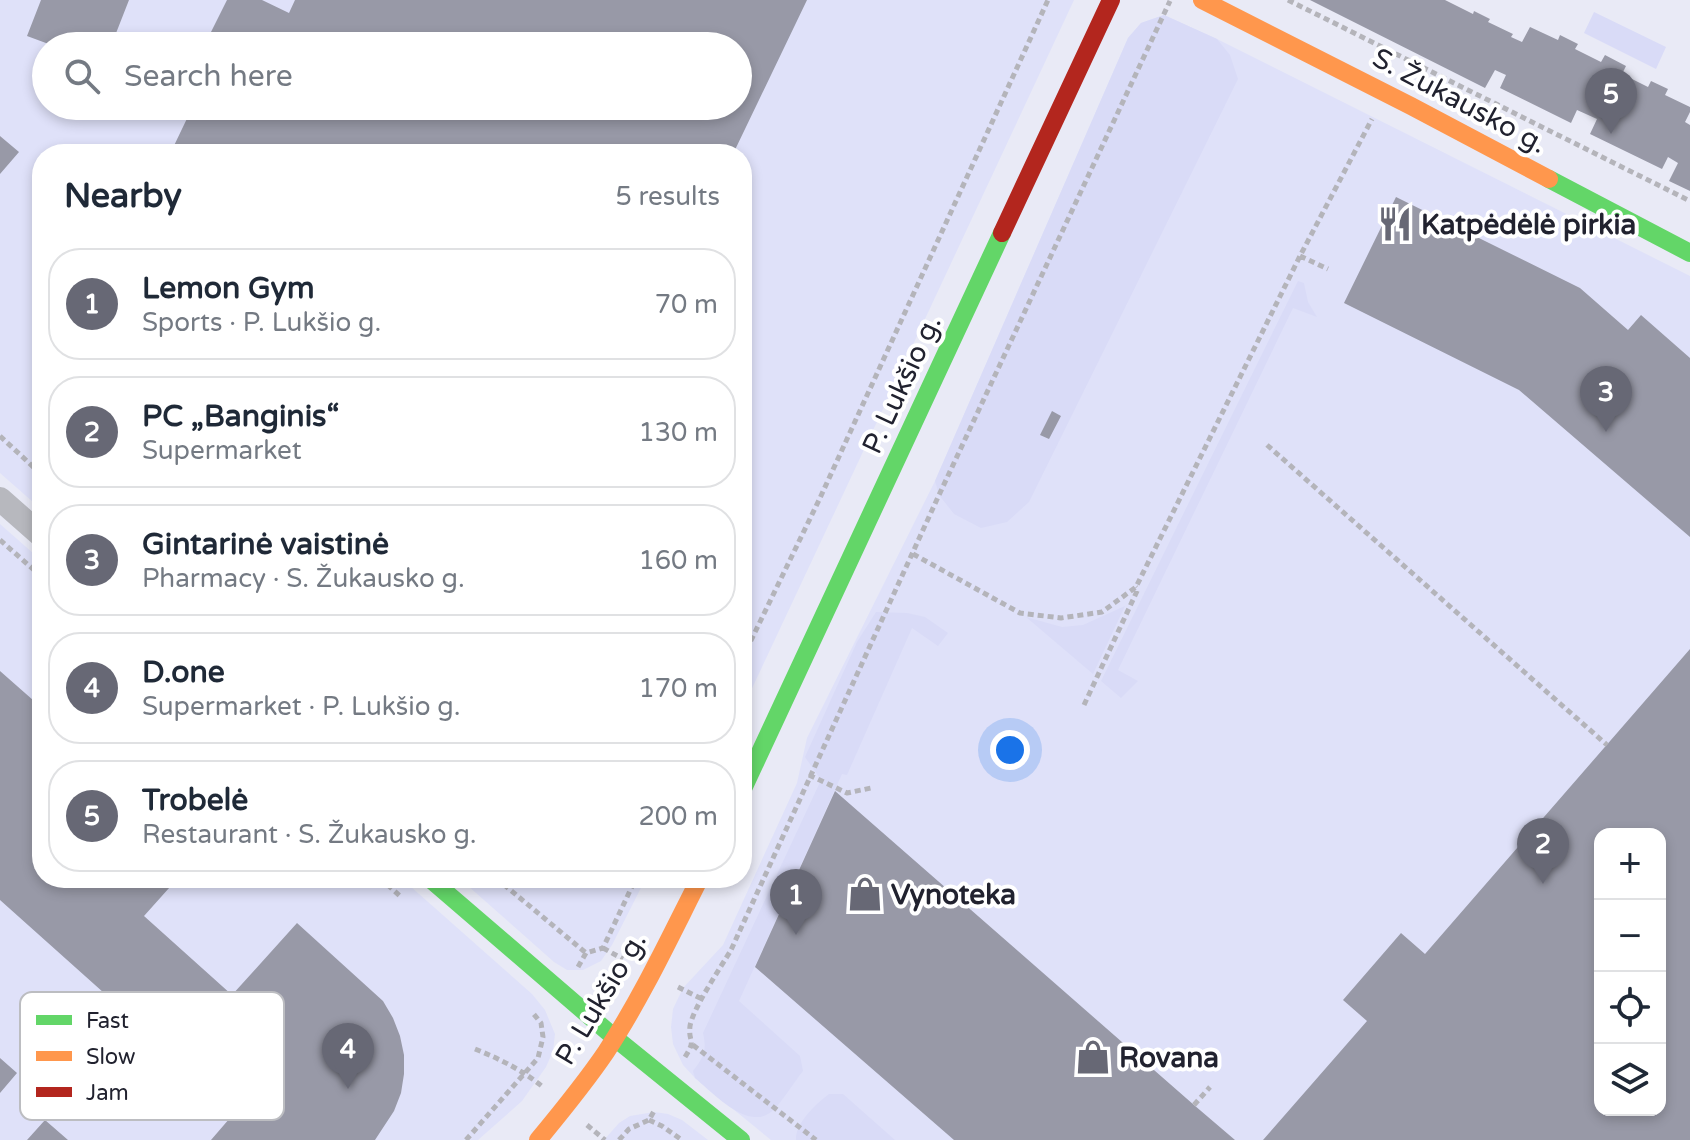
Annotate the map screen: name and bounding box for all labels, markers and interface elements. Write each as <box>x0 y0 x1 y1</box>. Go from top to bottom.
search box <box>32 32 752 120</box>
street label: S. Žukausko g. <box>1367 41 1552 161</box>
icon: search <box>60 54 104 98</box>
text: Search here <box>124 58 293 95</box>
pin: 5 <box>1585 68 1637 134</box>
text: Nearby <box>64 176 182 217</box>
text: 5 results <box>615 181 720 212</box>
restaurant icon: Katpėdėlė pirkia <box>1376 205 1414 243</box>
place label: Katpėdėlė pirkia <box>1421 208 1636 242</box>
text: Lemon Gym <box>142 270 314 307</box>
text: 1 <box>84 289 100 320</box>
text: 70 m <box>655 289 718 320</box>
text: Sports · P. Lukšio g. <box>142 307 381 338</box>
street label: P. Lukšio g. <box>855 310 949 459</box>
pin: 3 <box>1580 366 1632 432</box>
text: PC „Banginis“ <box>142 398 340 435</box>
text: 2 <box>84 417 100 448</box>
text: 130 m <box>638 417 718 448</box>
text: Supermarket <box>142 435 302 466</box>
text: Gintarinė vaistinė <box>142 526 389 563</box>
text: 3 <box>84 545 100 576</box>
text: 160 m <box>638 545 718 576</box>
text: Pharmacy · S. Žukausko g. <box>142 563 465 594</box>
text: D.one <box>142 654 225 691</box>
text: 4 <box>84 673 100 704</box>
text: 170 m <box>638 673 718 704</box>
text: Supermarket · P. Lukšio g. <box>142 691 461 722</box>
your location <box>990 730 1030 770</box>
text: Trobelė <box>142 782 248 819</box>
text: 5 <box>84 801 100 832</box>
text: 200 m <box>638 801 718 832</box>
pin: 2 <box>1517 818 1569 884</box>
text: Restaurant · S. Žukausko g. <box>142 819 477 850</box>
map controls <box>1594 828 1666 1116</box>
button: + <box>1594 828 1666 900</box>
pin: 1 <box>770 869 822 935</box>
shop icon: Vynoteka <box>846 875 884 913</box>
place label: Vynoteka <box>891 878 1016 912</box>
button: − <box>1594 900 1666 972</box>
street label: P. Lukšio g. <box>548 926 654 1071</box>
button: locate <box>1594 972 1666 1044</box>
legend <box>20 992 284 1120</box>
text: Fast <box>86 1008 129 1034</box>
pin: 4 <box>322 1023 374 1089</box>
shop icon: Rovana <box>1074 1038 1112 1076</box>
place label: Rovana <box>1119 1041 1219 1075</box>
text: Slow <box>86 1044 136 1070</box>
button: layers <box>1594 1044 1666 1116</box>
text: Jam <box>86 1080 129 1106</box>

